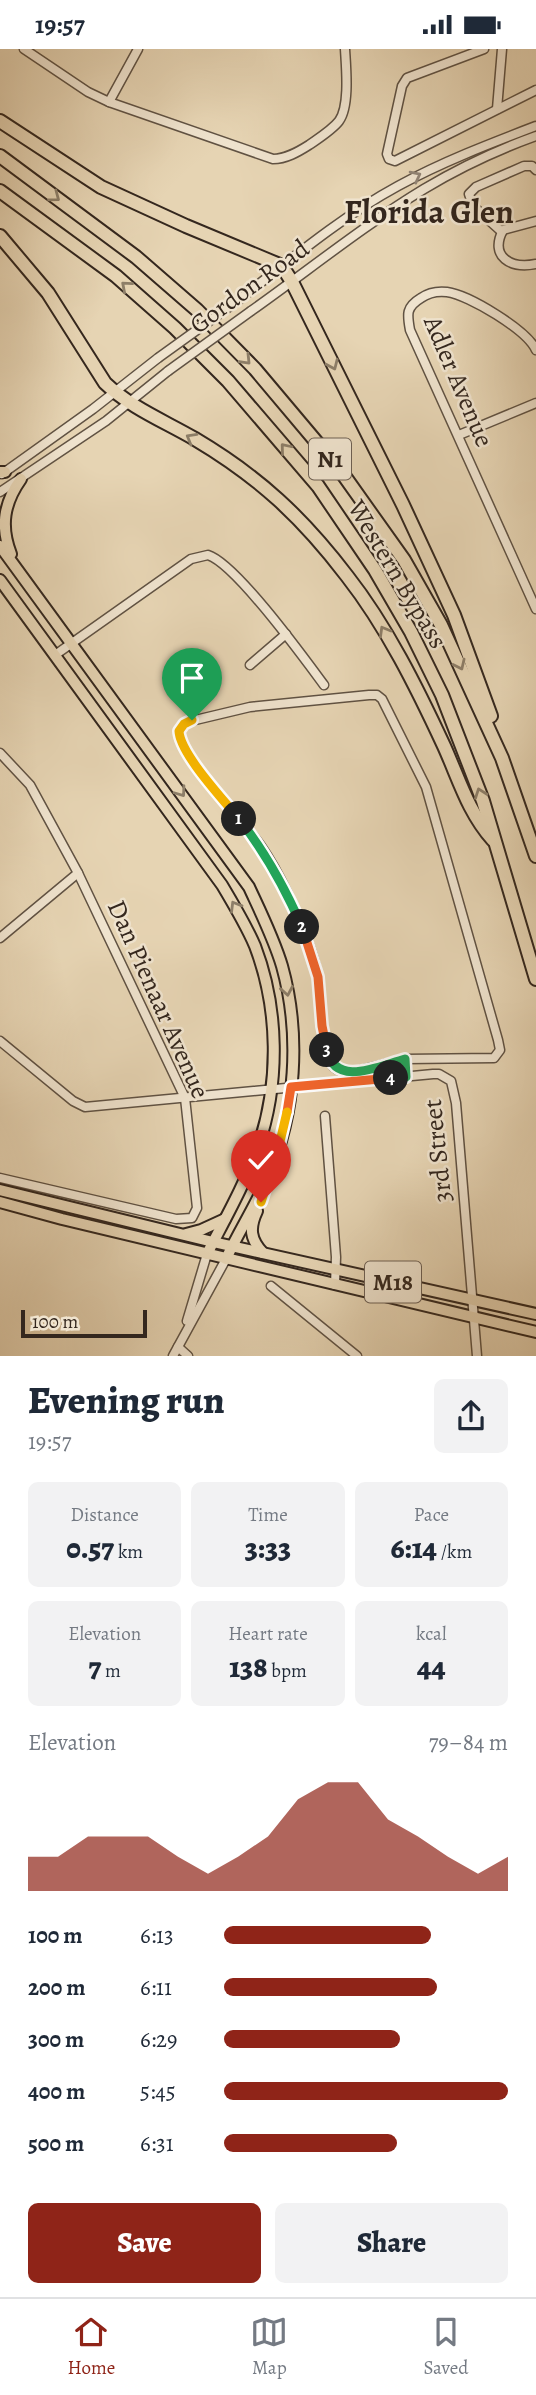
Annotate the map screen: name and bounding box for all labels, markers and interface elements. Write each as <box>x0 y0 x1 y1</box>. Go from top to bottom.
text: 19:57 <box>35 7 85 42</box>
one-way arrow <box>409 171 421 185</box>
one-way arrow <box>47 188 59 201</box>
district label: Florida Glen <box>344 189 514 234</box>
street label: Gordon Road <box>182 231 316 342</box>
one-way arrow <box>122 282 135 294</box>
street label: Adler Avenue <box>415 309 502 452</box>
one-way arrow <box>238 352 250 364</box>
one-way arrow <box>325 358 339 370</box>
one-way arrow <box>186 433 199 446</box>
road number: N1 <box>309 439 351 479</box>
one-way arrow <box>281 443 293 456</box>
street label: Western Bypass <box>339 493 456 655</box>
one-way arrow <box>379 626 392 638</box>
pin <box>162 648 222 720</box>
one-way arrow <box>452 658 466 670</box>
icon: arrive <box>173 659 211 697</box>
one-way arrow <box>173 784 185 797</box>
one-way arrow <box>474 788 488 800</box>
pin: 1 <box>222 801 256 837</box>
text: 1 <box>235 805 242 831</box>
street label: Dan Pienaar Avenue <box>99 894 218 1104</box>
one-way arrow <box>230 900 243 913</box>
pin: 2 <box>284 909 320 945</box>
text: 2 <box>297 913 306 939</box>
one-way arrow <box>278 985 293 997</box>
pin: 3 <box>310 1033 344 1067</box>
text: 3 <box>322 1036 331 1062</box>
pin: 4 <box>374 1061 408 1095</box>
text: 4 <box>386 1064 395 1090</box>
street label: 3rd Street <box>415 1097 460 1204</box>
pin <box>231 1130 291 1202</box>
icon: check <box>242 1141 280 1179</box>
road number: M18 <box>365 1261 421 1303</box>
scale bar <box>21 1307 147 1338</box>
text: 100 m <box>32 1309 78 1335</box>
text: Evening run <box>28 1374 225 1426</box>
button: share <box>434 1379 508 1453</box>
text: 19:57 <box>28 1426 71 1457</box>
text: Distance <box>71 1502 139 1528</box>
text: Time <box>248 1502 288 1528</box>
text: Pace <box>414 1502 449 1528</box>
text: 0.57 <box>66 1528 114 1568</box>
text: 3:33 <box>245 1528 291 1568</box>
text: 6:14 <box>390 1528 437 1568</box>
text: km <box>114 1539 143 1565</box>
text: /km <box>437 1539 472 1565</box>
text: Elevation <box>68 1621 141 1647</box>
text: Heart rate <box>228 1621 308 1647</box>
text: kcal <box>416 1621 447 1647</box>
text: 7 <box>88 1647 101 1687</box>
text: 138 <box>229 1647 268 1687</box>
text: 44 <box>417 1647 446 1687</box>
text: m <box>101 1658 121 1684</box>
text: bpm <box>268 1658 307 1684</box>
text: Elevation <box>28 1727 116 1758</box>
text: 79–84 m <box>429 1727 508 1758</box>
text: 100 m <box>28 1920 83 1951</box>
text: 6:13 <box>140 1920 174 1951</box>
text: 200 m <box>28 1972 86 2003</box>
text: 6:11 <box>140 1972 172 2003</box>
text: 300 m <box>28 2024 84 2055</box>
text: 6:29 <box>140 2024 178 2055</box>
text: 400 m <box>28 2076 85 2107</box>
text: 5:45 <box>140 2076 176 2107</box>
text: 500 m <box>28 2128 84 2159</box>
text: 6:31 <box>140 2128 174 2159</box>
button: Save <box>28 2203 261 2283</box>
button: Share <box>275 2203 508 2283</box>
tab: Home <box>68 2313 115 2381</box>
tab: Map <box>250 2313 288 2381</box>
tab: Saved <box>423 2313 468 2381</box>

